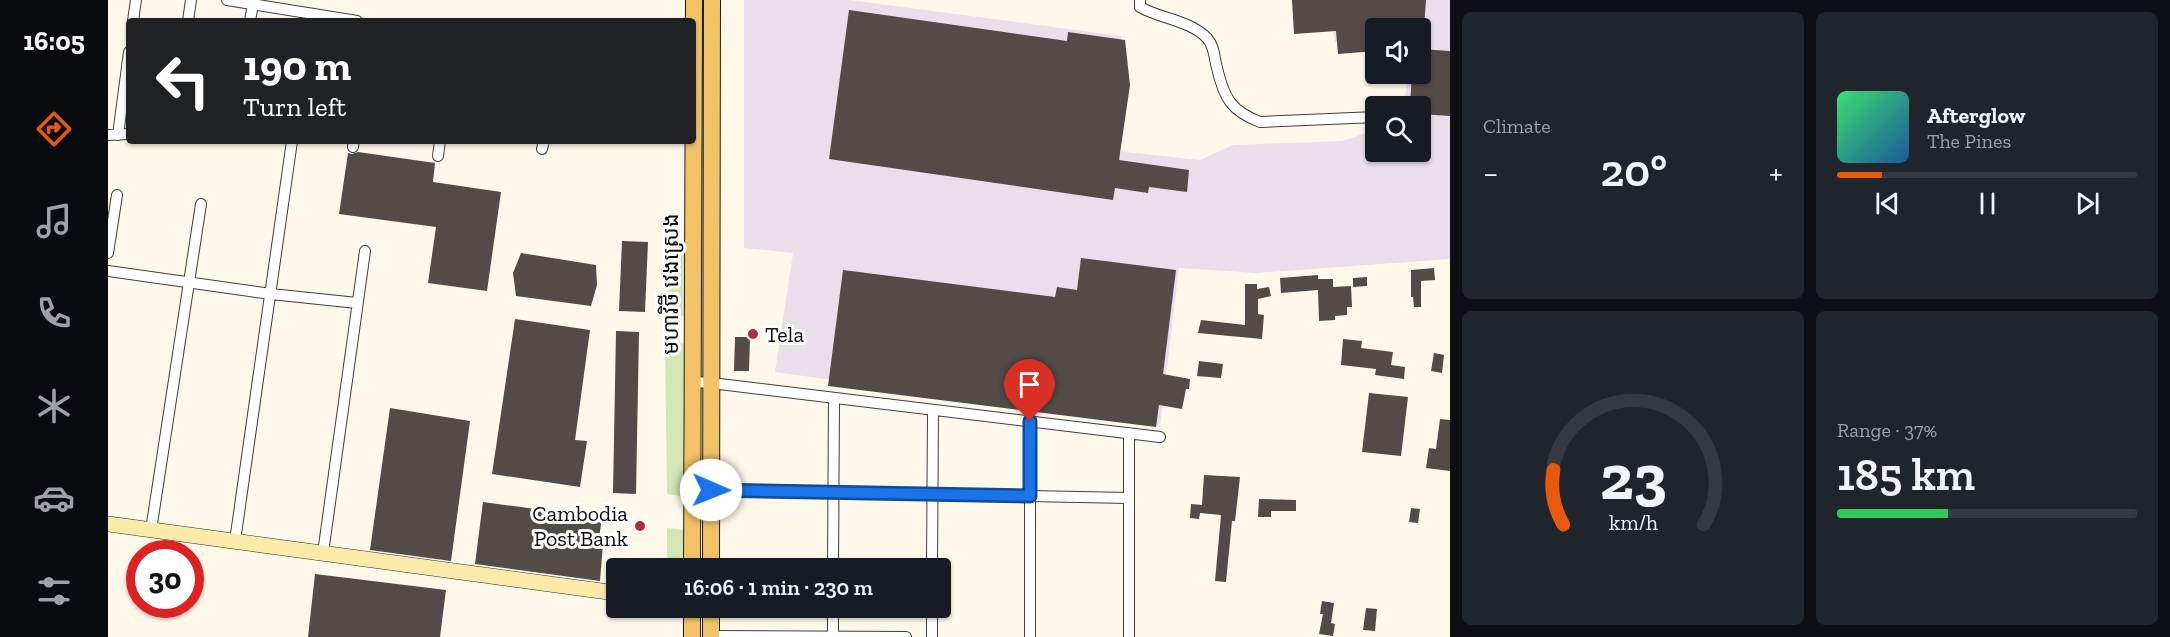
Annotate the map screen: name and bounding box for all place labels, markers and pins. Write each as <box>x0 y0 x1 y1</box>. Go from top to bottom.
place label: Tela <box>765 321 804 348</box>
marker: Tela <box>746 327 760 341</box>
pin <box>1004 359 1055 421</box>
place label: Cambodia Post Bank <box>532 500 629 552</box>
marker: Cambodia Post Bank <box>633 519 647 533</box>

